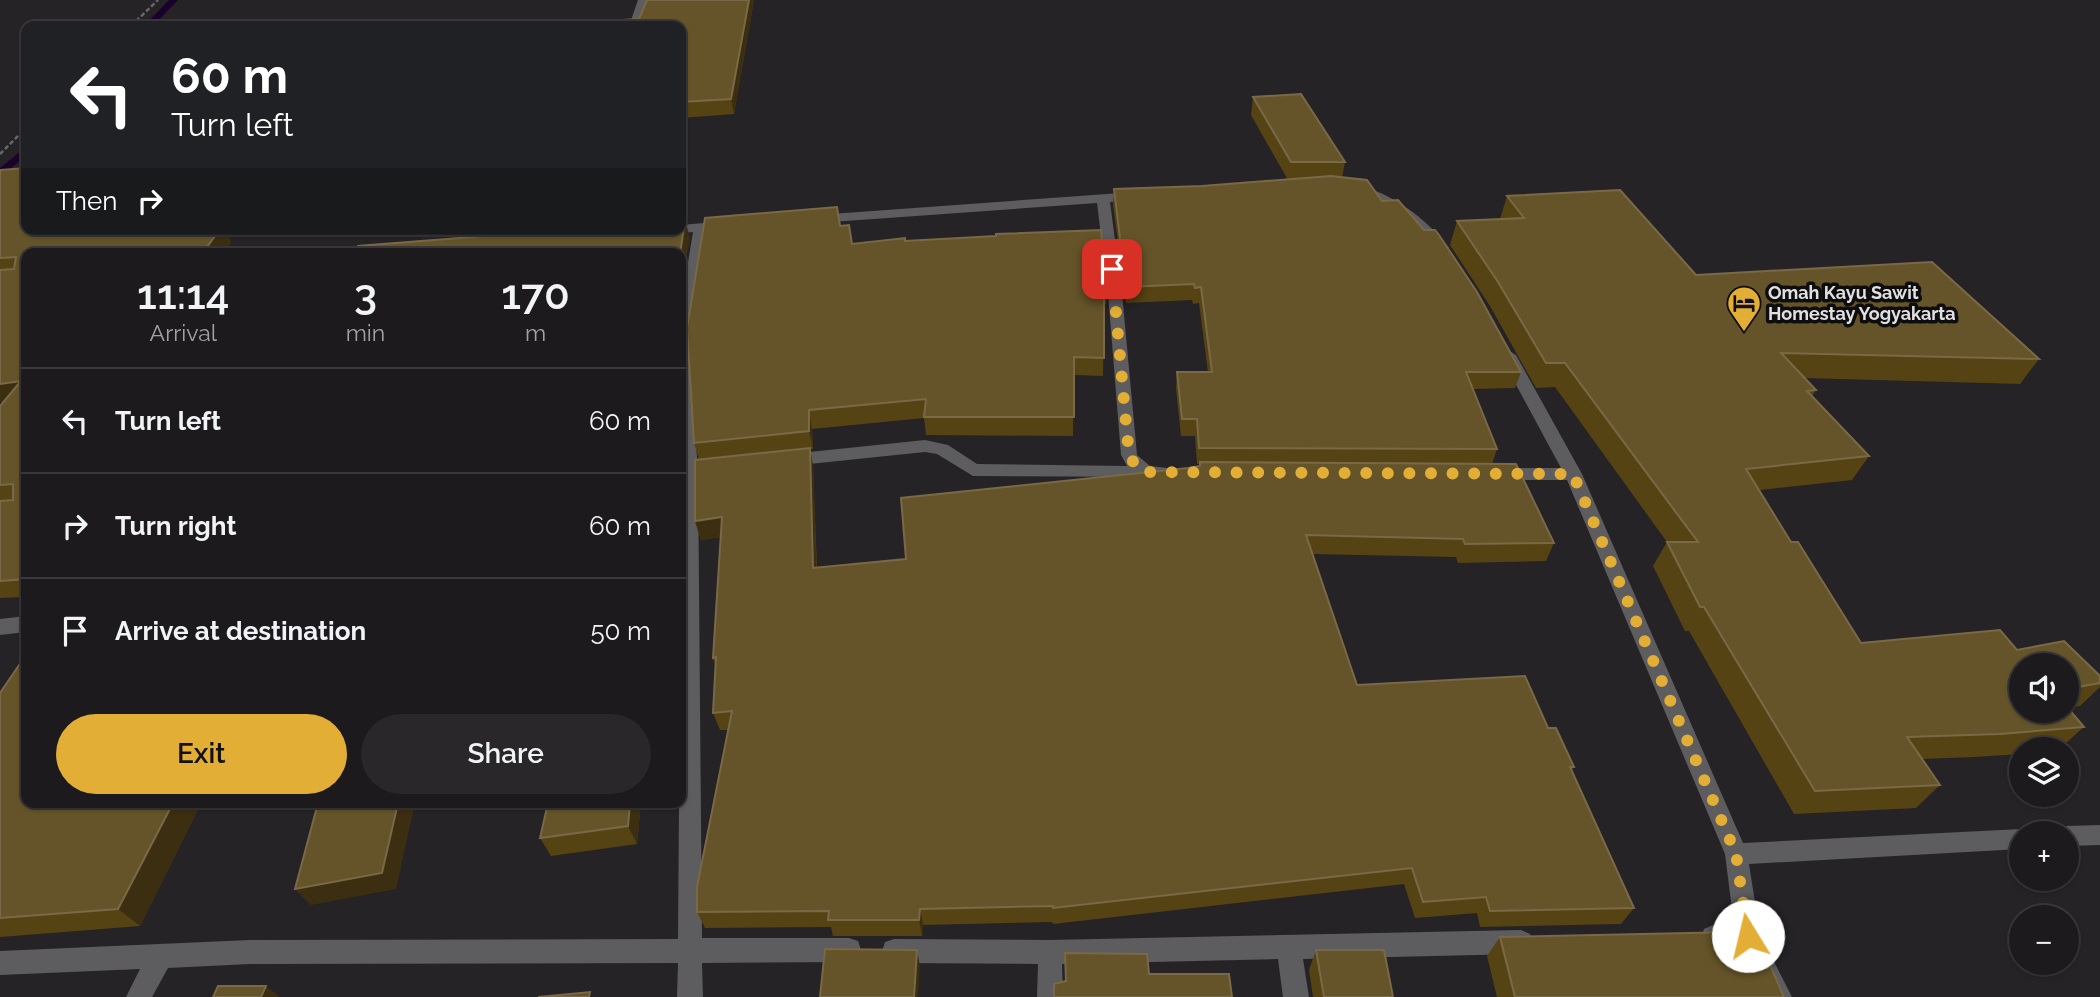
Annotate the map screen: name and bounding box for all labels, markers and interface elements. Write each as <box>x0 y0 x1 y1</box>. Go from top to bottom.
text: 60 m <box>171 47 288 104</box>
icon: left <box>56 49 147 140</box>
text: Turn left <box>171 106 293 143</box>
icon: right <box>131 182 169 220</box>
text: Then <box>56 186 117 216</box>
pin <box>1082 239 1142 299</box>
icon: arrive <box>1093 250 1131 288</box>
text: 11:14 <box>137 270 230 319</box>
text: 3 <box>354 270 377 319</box>
text: 170 <box>501 270 570 319</box>
place label: Omah Kayu Sawit Homestay Yogyakarta <box>1768 282 1956 324</box>
hotel icon: Omah Kayu Sawit Homestay Yogyakarta <box>1725 284 1763 333</box>
text: Arrival <box>150 319 217 346</box>
text: min <box>346 319 385 346</box>
text: m <box>525 319 546 346</box>
icon: left <box>56 402 94 440</box>
text: Turn left <box>115 406 221 436</box>
text: 60 m <box>589 406 651 436</box>
icon: right <box>56 507 94 545</box>
text: Turn right <box>115 511 236 541</box>
text: 60 m <box>589 511 651 541</box>
icon: arrive <box>56 612 94 650</box>
text: Arrive at destination <box>115 616 366 646</box>
text: 50 m <box>590 616 651 646</box>
map controls <box>2009 653 2079 975</box>
button: sound <box>2009 653 2079 723</box>
button: Exit <box>56 714 347 794</box>
button: Share <box>361 714 651 794</box>
button: layers <box>2009 737 2079 807</box>
button: + <box>2009 821 2079 891</box>
position arrow <box>1711 899 1785 973</box>
button: − <box>2009 905 2079 975</box>

